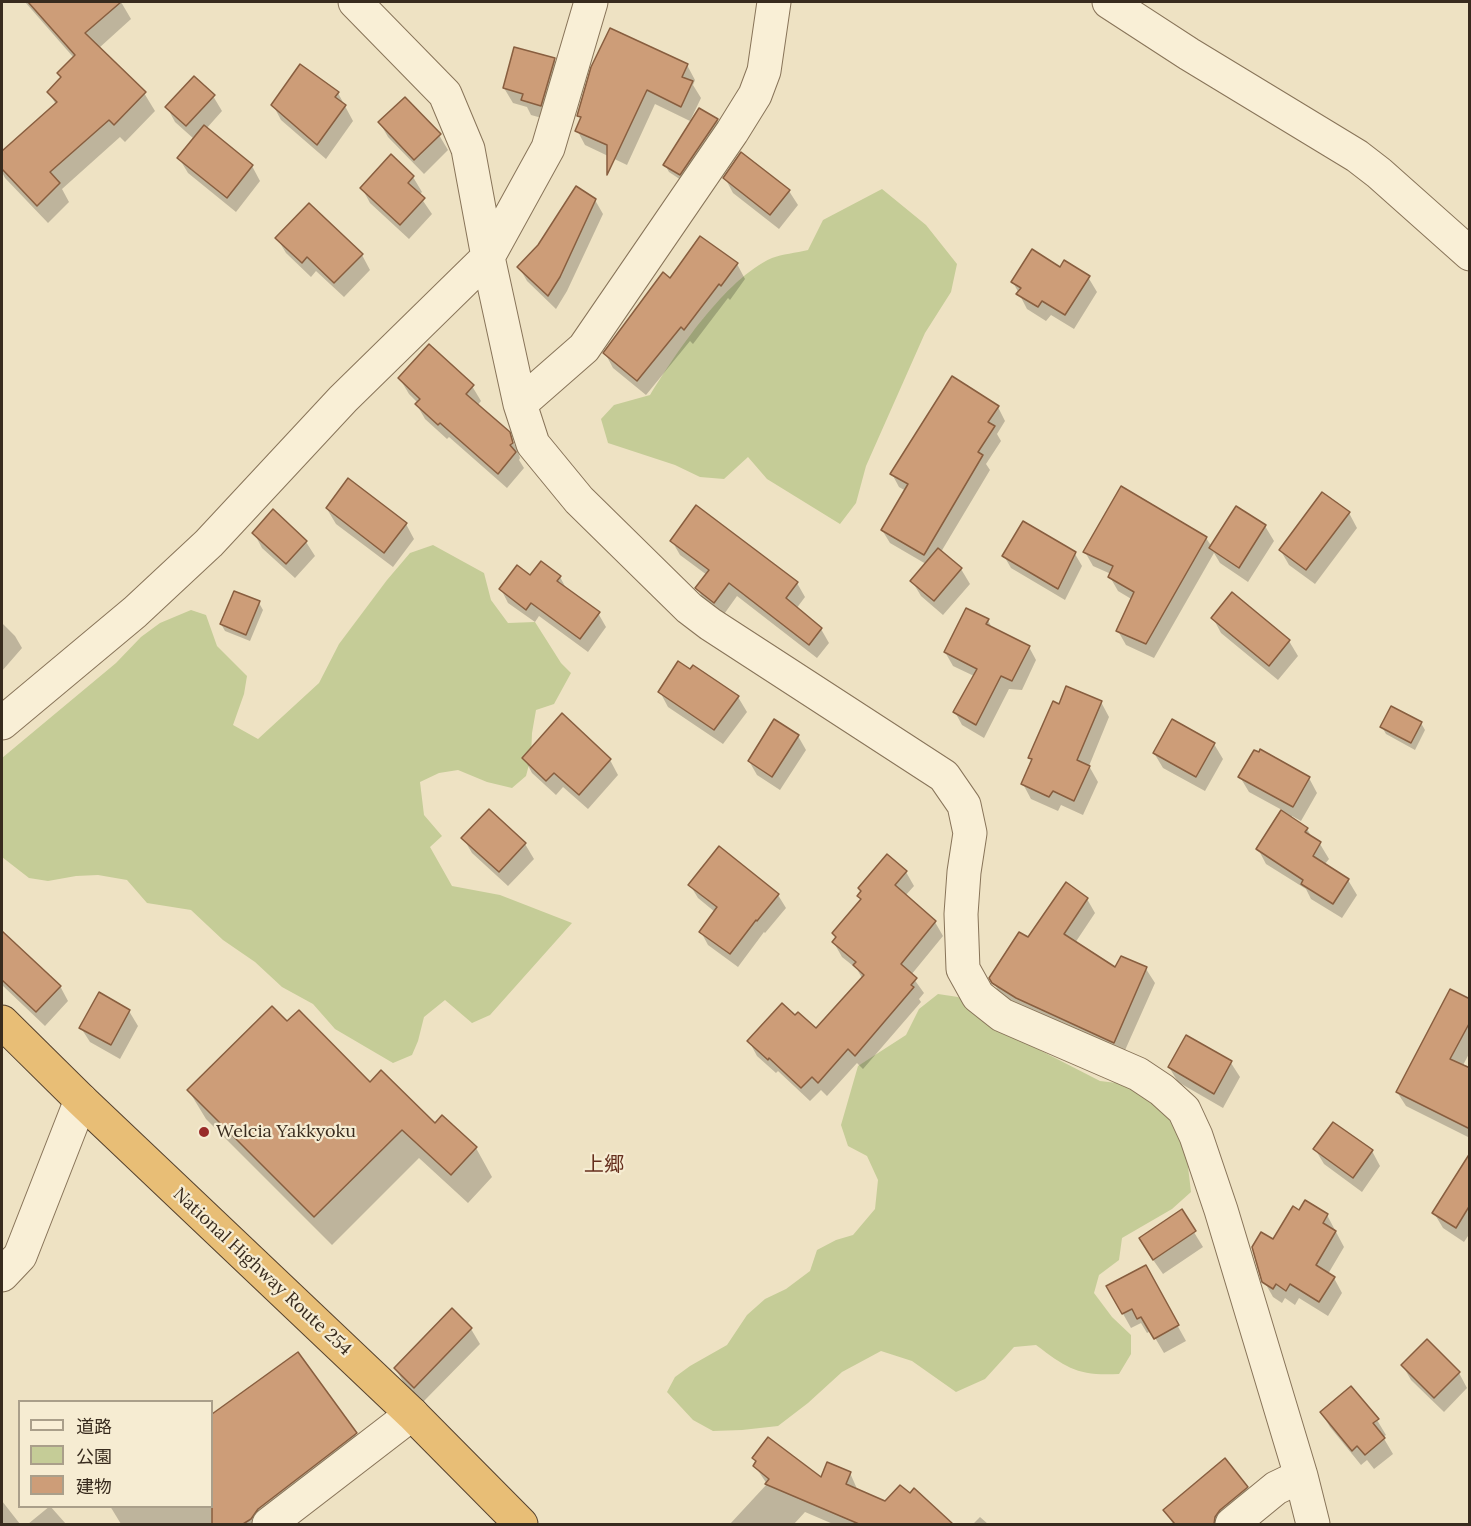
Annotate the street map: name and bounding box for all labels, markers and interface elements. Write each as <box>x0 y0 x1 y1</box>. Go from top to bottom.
place label: Welcia Yakkyoku <box>216 1121 356 1143</box>
marker: Welcia Yakkyoku <box>197 1125 211 1139</box>
district label: 上郷 <box>584 1153 624 1177</box>
street label: National Highway Route 254 <box>168 1184 356 1360</box>
legend <box>18 1400 213 1508</box>
text: 道路 <box>76 1415 112 1438</box>
text: 公園 <box>76 1445 112 1468</box>
text: 建物 <box>76 1475 112 1498</box>

